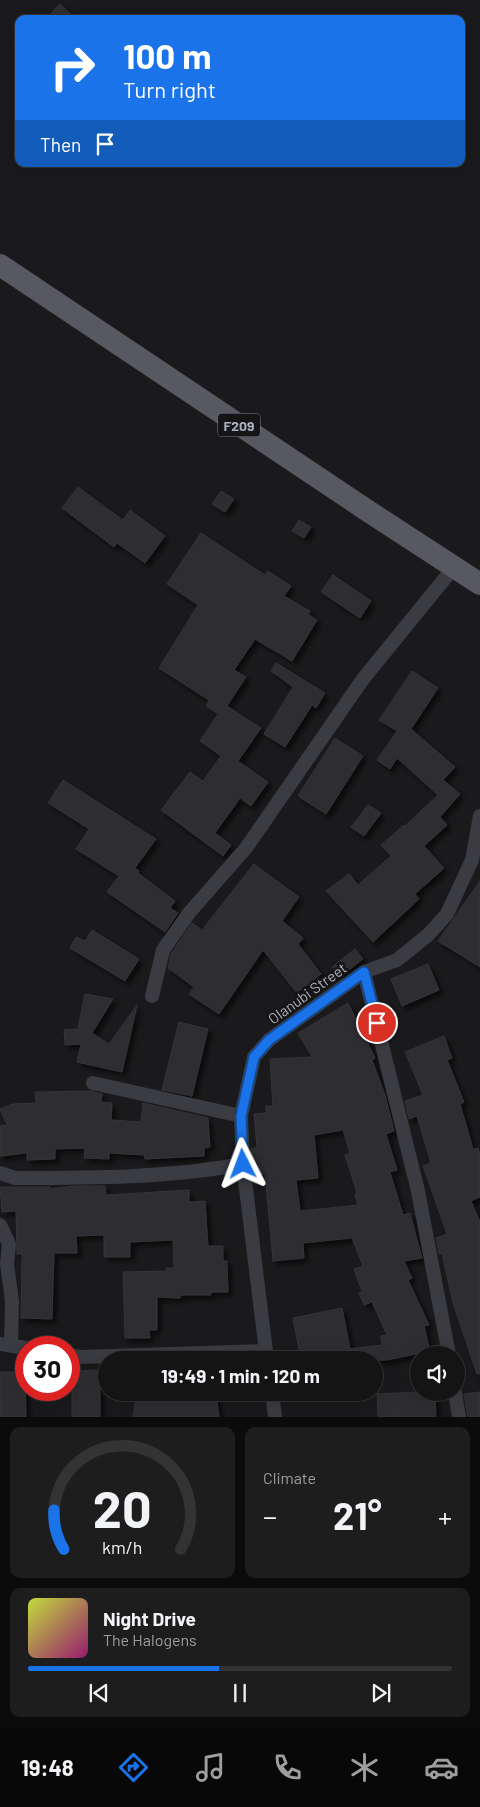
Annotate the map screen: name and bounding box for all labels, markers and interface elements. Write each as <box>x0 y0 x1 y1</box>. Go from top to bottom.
text: 100 m <box>123 34 212 76</box>
icon: right <box>40 35 105 100</box>
text: Turn right <box>123 76 216 102</box>
icon: arrive <box>91 130 119 158</box>
text: Then <box>40 133 81 156</box>
road number: F209 <box>218 414 260 436</box>
street label: Olanubi Street <box>264 959 350 1027</box>
pin <box>356 1002 398 1044</box>
icon: arrive <box>363 1009 391 1037</box>
position arrow <box>216 1137 268 1189</box>
speed limit sign: 30 <box>15 1336 80 1401</box>
map controls <box>410 1346 465 1401</box>
button: sound <box>410 1346 465 1401</box>
text: 19:49 · 1 min · 120 m <box>161 1364 320 1387</box>
text: Climate <box>263 1468 316 1487</box>
text: 20 <box>93 1476 152 1538</box>
text: 21° <box>333 1492 382 1538</box>
text: − <box>263 1499 277 1533</box>
text: + <box>438 1499 452 1533</box>
text: km/h <box>102 1536 143 1558</box>
text: Night Drive <box>103 1607 196 1630</box>
text: The Halogens <box>103 1630 197 1649</box>
icon: previous <box>85 1679 113 1707</box>
icon: pause <box>226 1679 254 1707</box>
icon: next <box>367 1679 395 1707</box>
icon: directions <box>116 1750 151 1785</box>
icon: music <box>193 1750 228 1785</box>
icon: phone <box>270 1750 305 1785</box>
icon: climate <box>347 1750 382 1785</box>
icon: car <box>424 1750 459 1785</box>
text: 19:48 <box>21 1754 74 1780</box>

